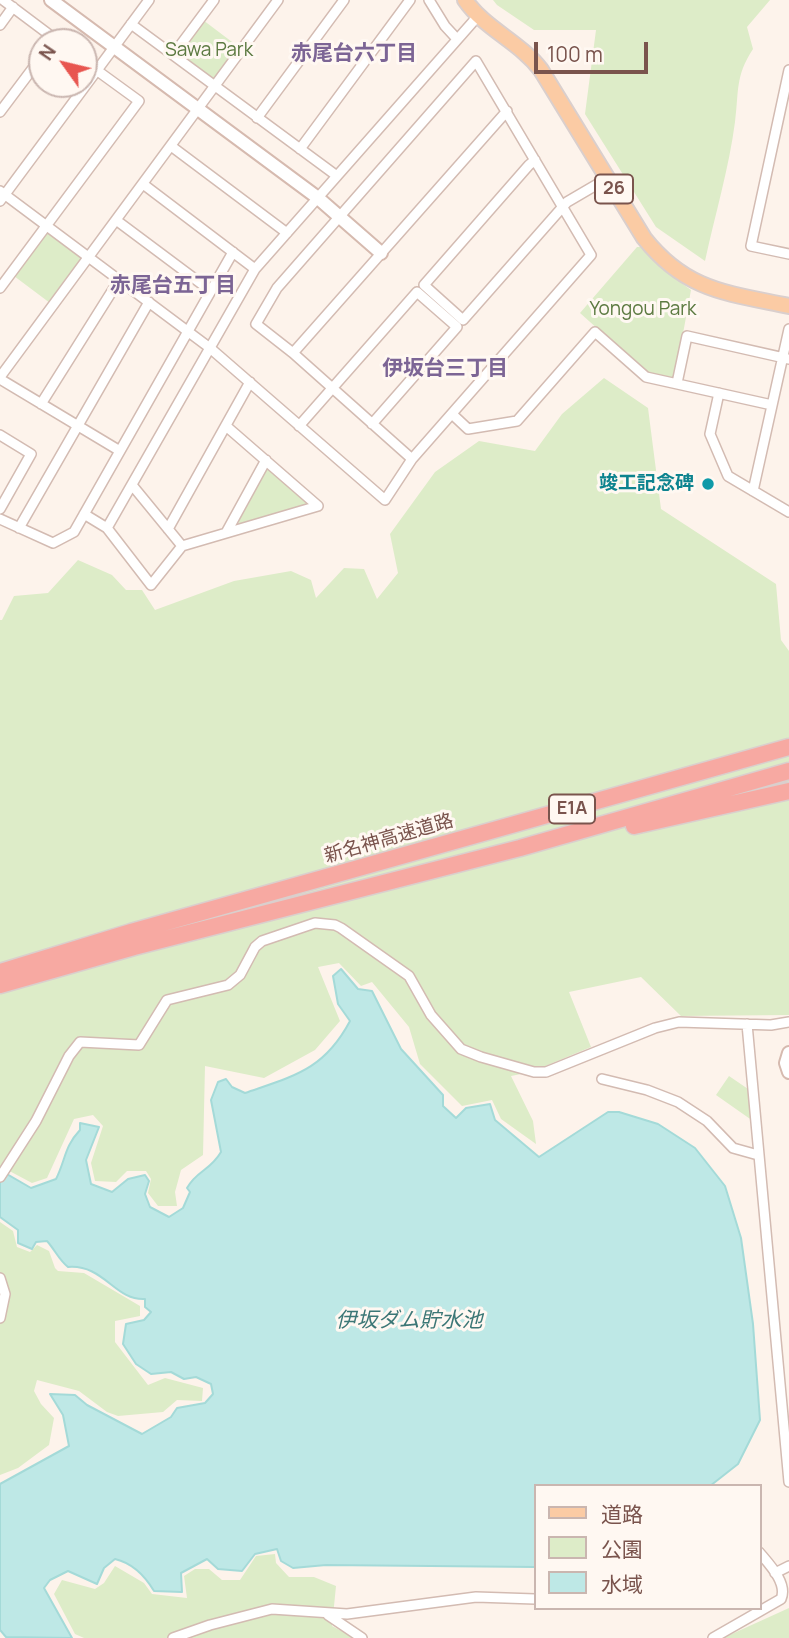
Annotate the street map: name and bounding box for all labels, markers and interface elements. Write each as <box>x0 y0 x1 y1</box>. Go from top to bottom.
north arrow <box>28 28 98 98</box>
scale bar <box>537 28 651 72</box>
text: N <box>33 39 62 65</box>
park label: Sawa Park <box>165 40 253 62</box>
text: 100 m <box>547 40 603 68</box>
district label: 赤尾台六丁目 <box>291 41 417 67</box>
road number: 26 <box>595 174 633 204</box>
district label: 赤尾台五丁目 <box>110 273 236 299</box>
park label: Yongou Park <box>589 299 697 321</box>
district label: 伊坂台三丁目 <box>382 356 508 382</box>
place label: 竣工記念碑 <box>599 473 694 495</box>
marker: 竣工記念碑 <box>700 476 716 492</box>
road number: E1A <box>549 794 595 824</box>
street label: 新名神高速道路 <box>322 810 456 868</box>
water label: 伊坂ダム貯水池 <box>336 1308 482 1334</box>
legend <box>534 1484 761 1610</box>
text: 道路 <box>601 1500 643 1528</box>
text: 公園 <box>601 1535 643 1563</box>
text: 水域 <box>601 1570 643 1598</box>

